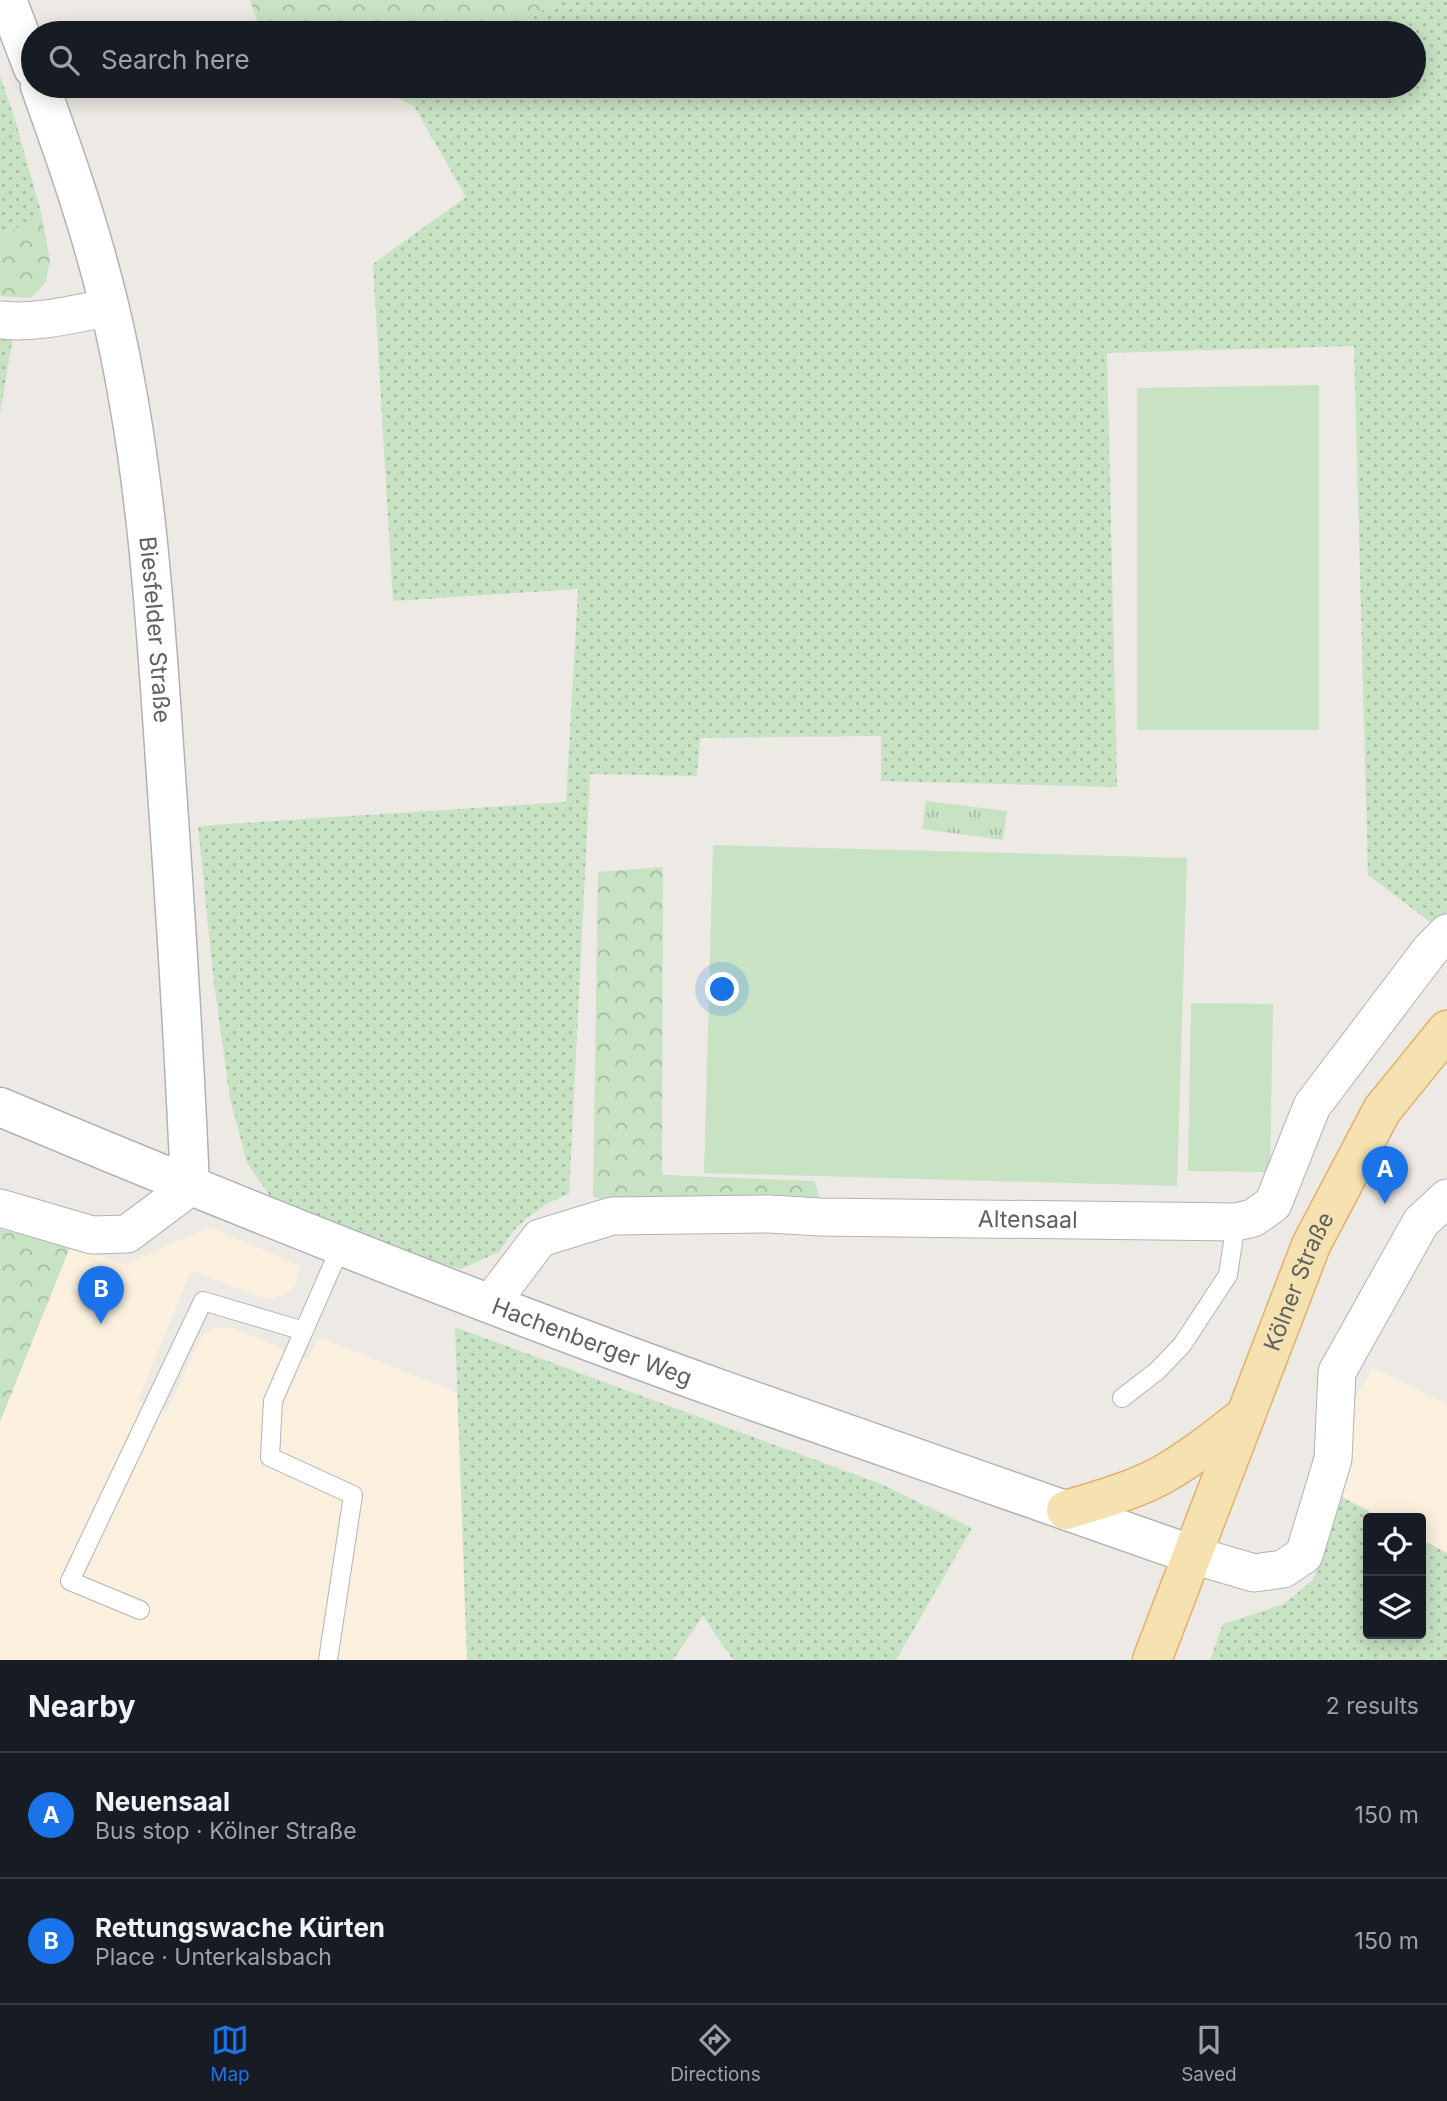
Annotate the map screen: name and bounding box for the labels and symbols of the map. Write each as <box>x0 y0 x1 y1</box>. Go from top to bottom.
street label: Biesfelder Straße <box>133 535 176 724</box>
your location <box>705 972 739 1006</box>
pin: A <box>1362 1146 1408 1204</box>
street label: Altensaal <box>978 1205 1078 1234</box>
street label: Kölner Straße <box>1258 1207 1340 1355</box>
pin: B <box>78 1266 124 1324</box>
street label: Hachenberger Weg <box>488 1292 696 1392</box>

